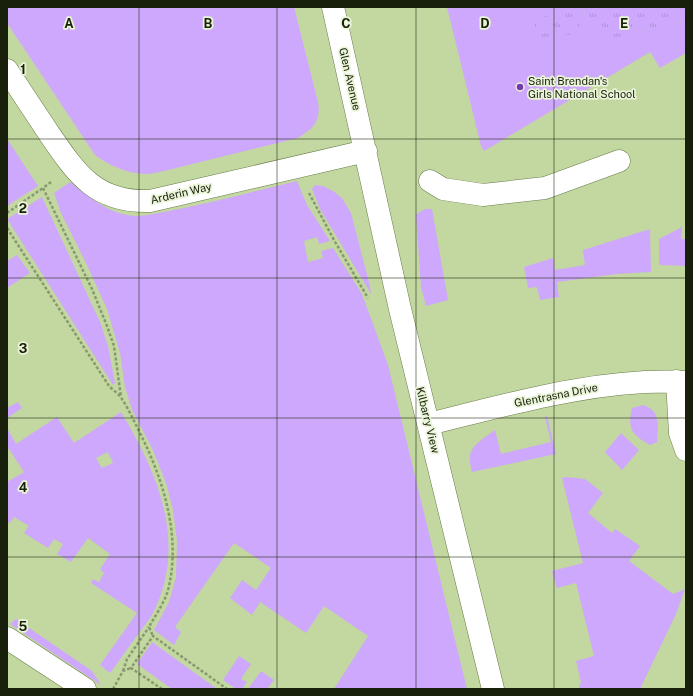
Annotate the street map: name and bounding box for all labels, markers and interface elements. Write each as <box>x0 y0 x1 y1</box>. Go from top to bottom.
text: A <box>64 16 74 31</box>
text: B <box>204 16 213 31</box>
text: C <box>341 16 351 31</box>
text: D <box>480 16 490 31</box>
text: E <box>620 16 628 31</box>
street label: Glen Avenue <box>337 46 363 112</box>
text: 1 <box>20 62 26 77</box>
place label: Saint Brendan's Girls National School <box>528 75 636 100</box>
marker: Saint Brendan's Girls National School <box>515 82 525 92</box>
street label: Arderin Way <box>149 180 213 206</box>
text: 2 <box>19 201 27 216</box>
text: 3 <box>19 341 28 356</box>
street label: Glentrasna Drive <box>513 381 599 409</box>
street label: Kilbarry View <box>414 386 442 455</box>
text: 4 <box>19 480 28 495</box>
text: 5 <box>19 619 28 634</box>

